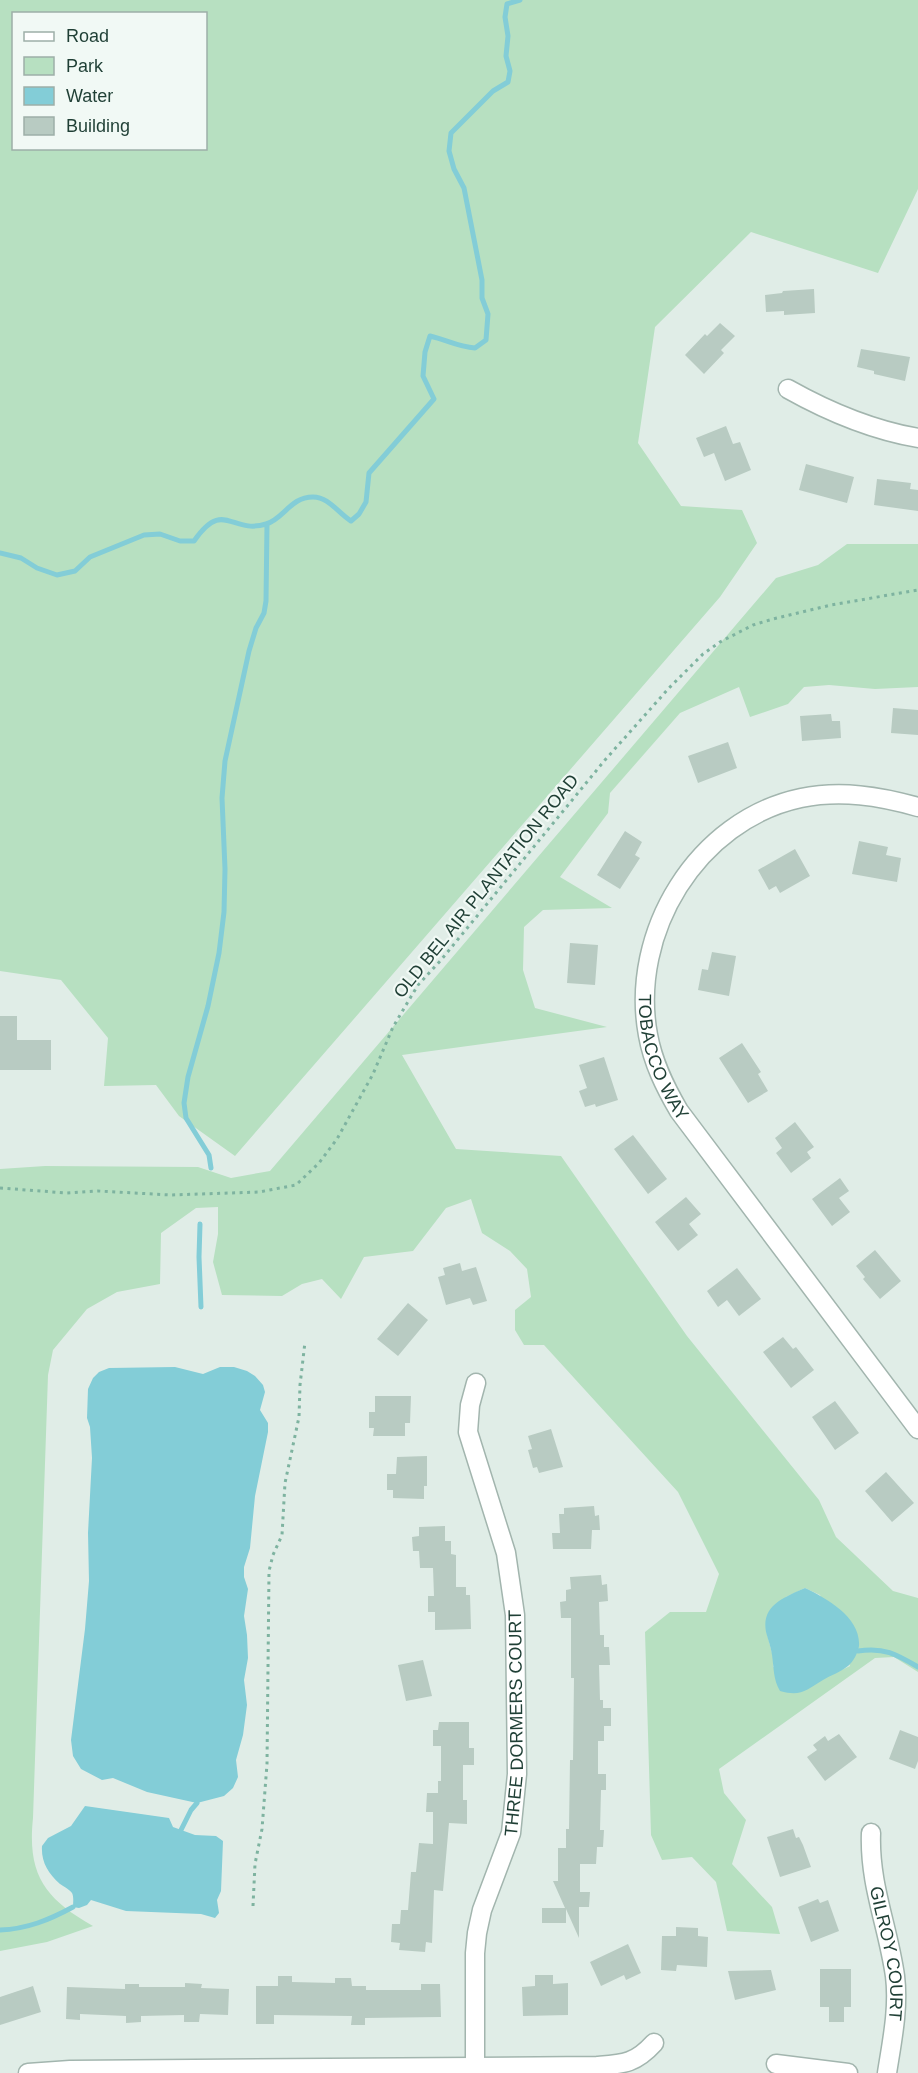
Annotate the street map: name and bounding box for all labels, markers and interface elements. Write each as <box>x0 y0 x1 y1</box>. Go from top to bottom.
legend <box>12 12 207 150</box>
text: Road <box>66 26 109 46</box>
text: Park <box>66 56 104 76</box>
text: Water <box>66 86 113 106</box>
text: Building <box>66 116 130 136</box>
street label: OLD BEL AIR PLANTATION ROAD <box>390 770 582 1002</box>
street label: TOBACCO WAY <box>635 994 692 1124</box>
street label: THREE DORMERS COURT <box>501 1610 527 1837</box>
street label: GILROY COURT <box>866 1884 906 2022</box>

